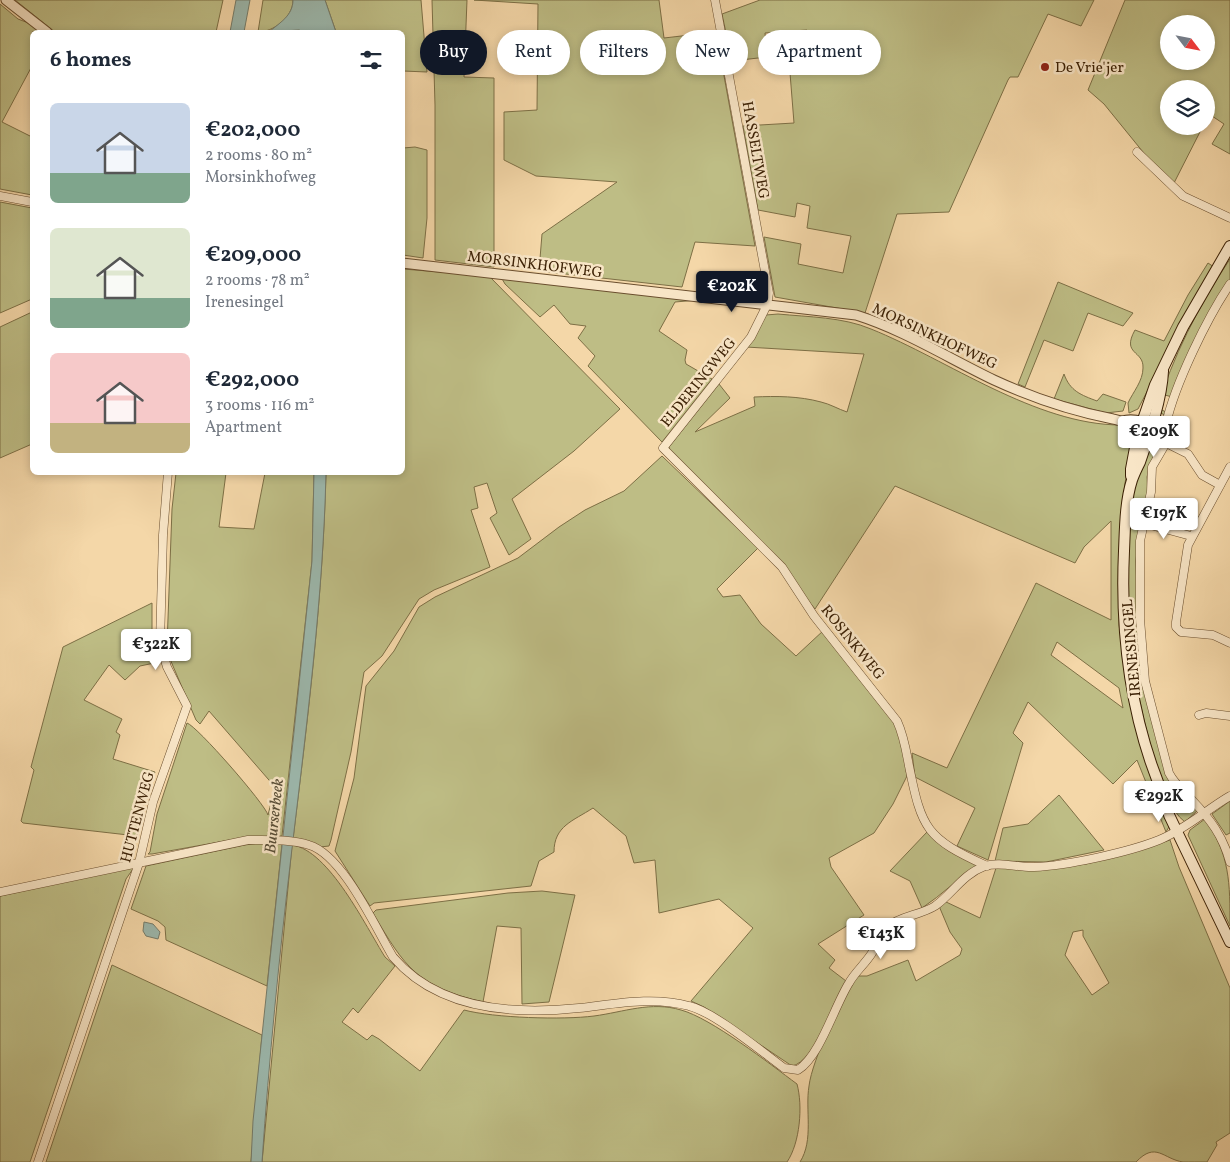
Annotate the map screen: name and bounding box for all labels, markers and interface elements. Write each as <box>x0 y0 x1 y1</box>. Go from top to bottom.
north arrow <box>1160 15 1215 70</box>
map controls <box>1160 15 1215 135</box>
chip: Buy <box>420 30 487 75</box>
chip: Rent <box>497 30 570 75</box>
chip: Filters <box>580 30 666 75</box>
chip: New <box>676 30 748 75</box>
chip: Apartment <box>758 30 881 75</box>
text: 6 homes <box>50 46 131 75</box>
icon: filters <box>357 46 385 74</box>
place label: De Vrie'jer <box>1055 58 1124 79</box>
marker: De Vrie'jer <box>1039 61 1051 73</box>
button: layers <box>1160 80 1215 135</box>
street label: HASSELTWEG <box>736 100 773 201</box>
text: €202,000 <box>205 116 300 145</box>
icon: home <box>90 123 150 183</box>
text: 2 rooms · 80 m² <box>205 145 312 167</box>
text: Morsinkhofweg <box>205 167 316 189</box>
text: €209,000 <box>205 241 301 270</box>
street label: MORSINKHOFWEG <box>466 247 603 284</box>
icon: home <box>90 248 150 308</box>
text: 2 rooms · 78 m² <box>205 270 310 292</box>
pin: €202K <box>697 270 767 313</box>
text: €202K <box>707 276 757 298</box>
text: Irenesingel <box>205 292 284 314</box>
street label: MORSINKHOFWEG <box>868 299 1000 376</box>
street label: ELDERINGWEG <box>657 334 742 432</box>
text: €292,000 <box>205 366 299 395</box>
icon: home <box>90 373 150 433</box>
text: 3 rooms · 116 m² <box>205 395 314 417</box>
pin: €209K <box>1119 416 1189 458</box>
text: Apartment <box>205 417 282 439</box>
text: €209K <box>1129 421 1179 443</box>
pin: €197K <box>1129 498 1199 540</box>
text: €197K <box>1141 503 1187 525</box>
street label: IRENESINGEL <box>1118 598 1147 698</box>
street label: ROSINKWEG <box>815 601 889 685</box>
pin: €322K <box>121 628 191 671</box>
text: €322K <box>132 634 180 656</box>
street label: HUTTENWEG <box>116 769 161 865</box>
water label: Buurserbeek <box>260 777 290 855</box>
pin: €292K <box>1124 780 1194 823</box>
text: €292K <box>1135 786 1183 808</box>
pin: €143K <box>846 918 916 960</box>
text: €143K <box>857 923 905 945</box>

